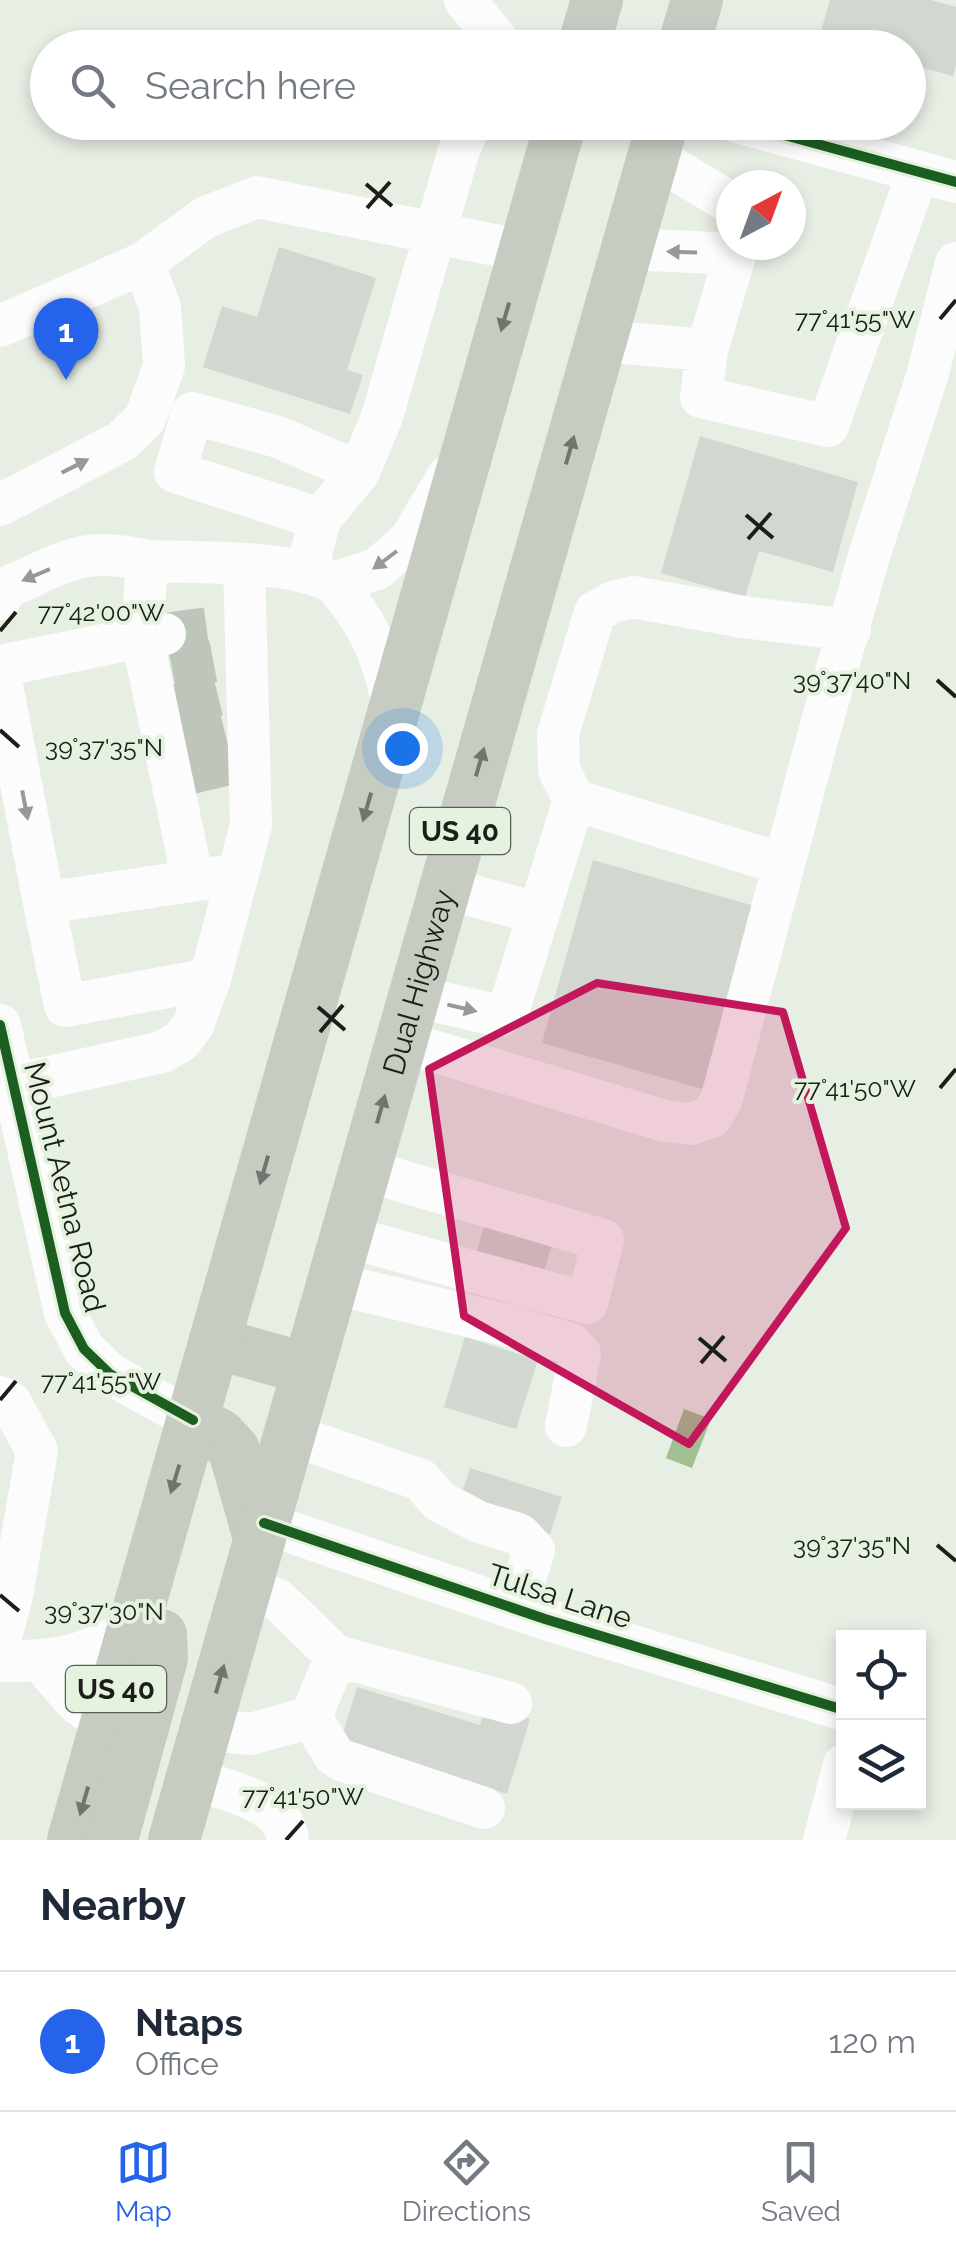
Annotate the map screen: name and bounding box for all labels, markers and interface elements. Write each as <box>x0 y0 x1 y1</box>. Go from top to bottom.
search box <box>30 30 926 140</box>
icon: search <box>65 58 120 113</box>
text: Search here <box>145 63 356 108</box>
north arrow <box>716 170 806 260</box>
one-way arrow <box>665 243 697 259</box>
pin: 1 <box>34 298 98 380</box>
one-way arrow <box>497 302 513 333</box>
text: 77°41'55"W <box>795 304 915 334</box>
one-way arrow <box>562 434 578 465</box>
one-way arrow <box>61 457 90 474</box>
one-way arrow <box>372 550 398 570</box>
one-way arrow <box>21 567 51 583</box>
text: 77°42'00"W <box>38 597 164 627</box>
text: 39°37'40"N <box>793 665 911 695</box>
your location <box>377 723 428 774</box>
text: 39°37'35"N <box>45 732 163 762</box>
one-way arrow <box>473 747 488 777</box>
one-way arrow <box>18 789 34 820</box>
one-way arrow <box>358 792 374 823</box>
road number: US 40 <box>410 808 510 854</box>
street label: Dual Highway <box>375 885 461 1079</box>
one-way arrow <box>447 1000 478 1016</box>
street label: Mount Aetna Road <box>17 1058 113 1316</box>
text: 77°41'50"W <box>794 1073 916 1103</box>
one-way arrow <box>374 1093 389 1123</box>
one-way arrow <box>256 1156 271 1186</box>
text: 77°41'55"W <box>41 1366 161 1396</box>
one-way arrow <box>167 1465 182 1495</box>
text: 39°37'35"N <box>793 1530 911 1560</box>
street label: Tulsa Lane <box>484 1556 636 1636</box>
text: 39°37'30"N <box>44 1596 164 1626</box>
map controls <box>836 1630 926 1810</box>
button: locate <box>836 1630 926 1720</box>
one-way arrow <box>213 1663 228 1694</box>
road number: US 40 <box>66 1666 166 1712</box>
button: layers <box>836 1720 926 1810</box>
text: 77°41'50"W <box>242 1781 364 1811</box>
one-way arrow <box>76 1786 91 1817</box>
text: Nearby <box>40 1881 186 1930</box>
text: Ntaps <box>135 2000 243 2045</box>
text: 1 <box>65 2023 80 2060</box>
text: 120 m <box>828 2023 916 2060</box>
text: Office <box>135 2045 219 2082</box>
tab: Map <box>115 2135 172 2228</box>
tab: Directions <box>402 2135 531 2228</box>
tab: Saved <box>761 2135 841 2228</box>

